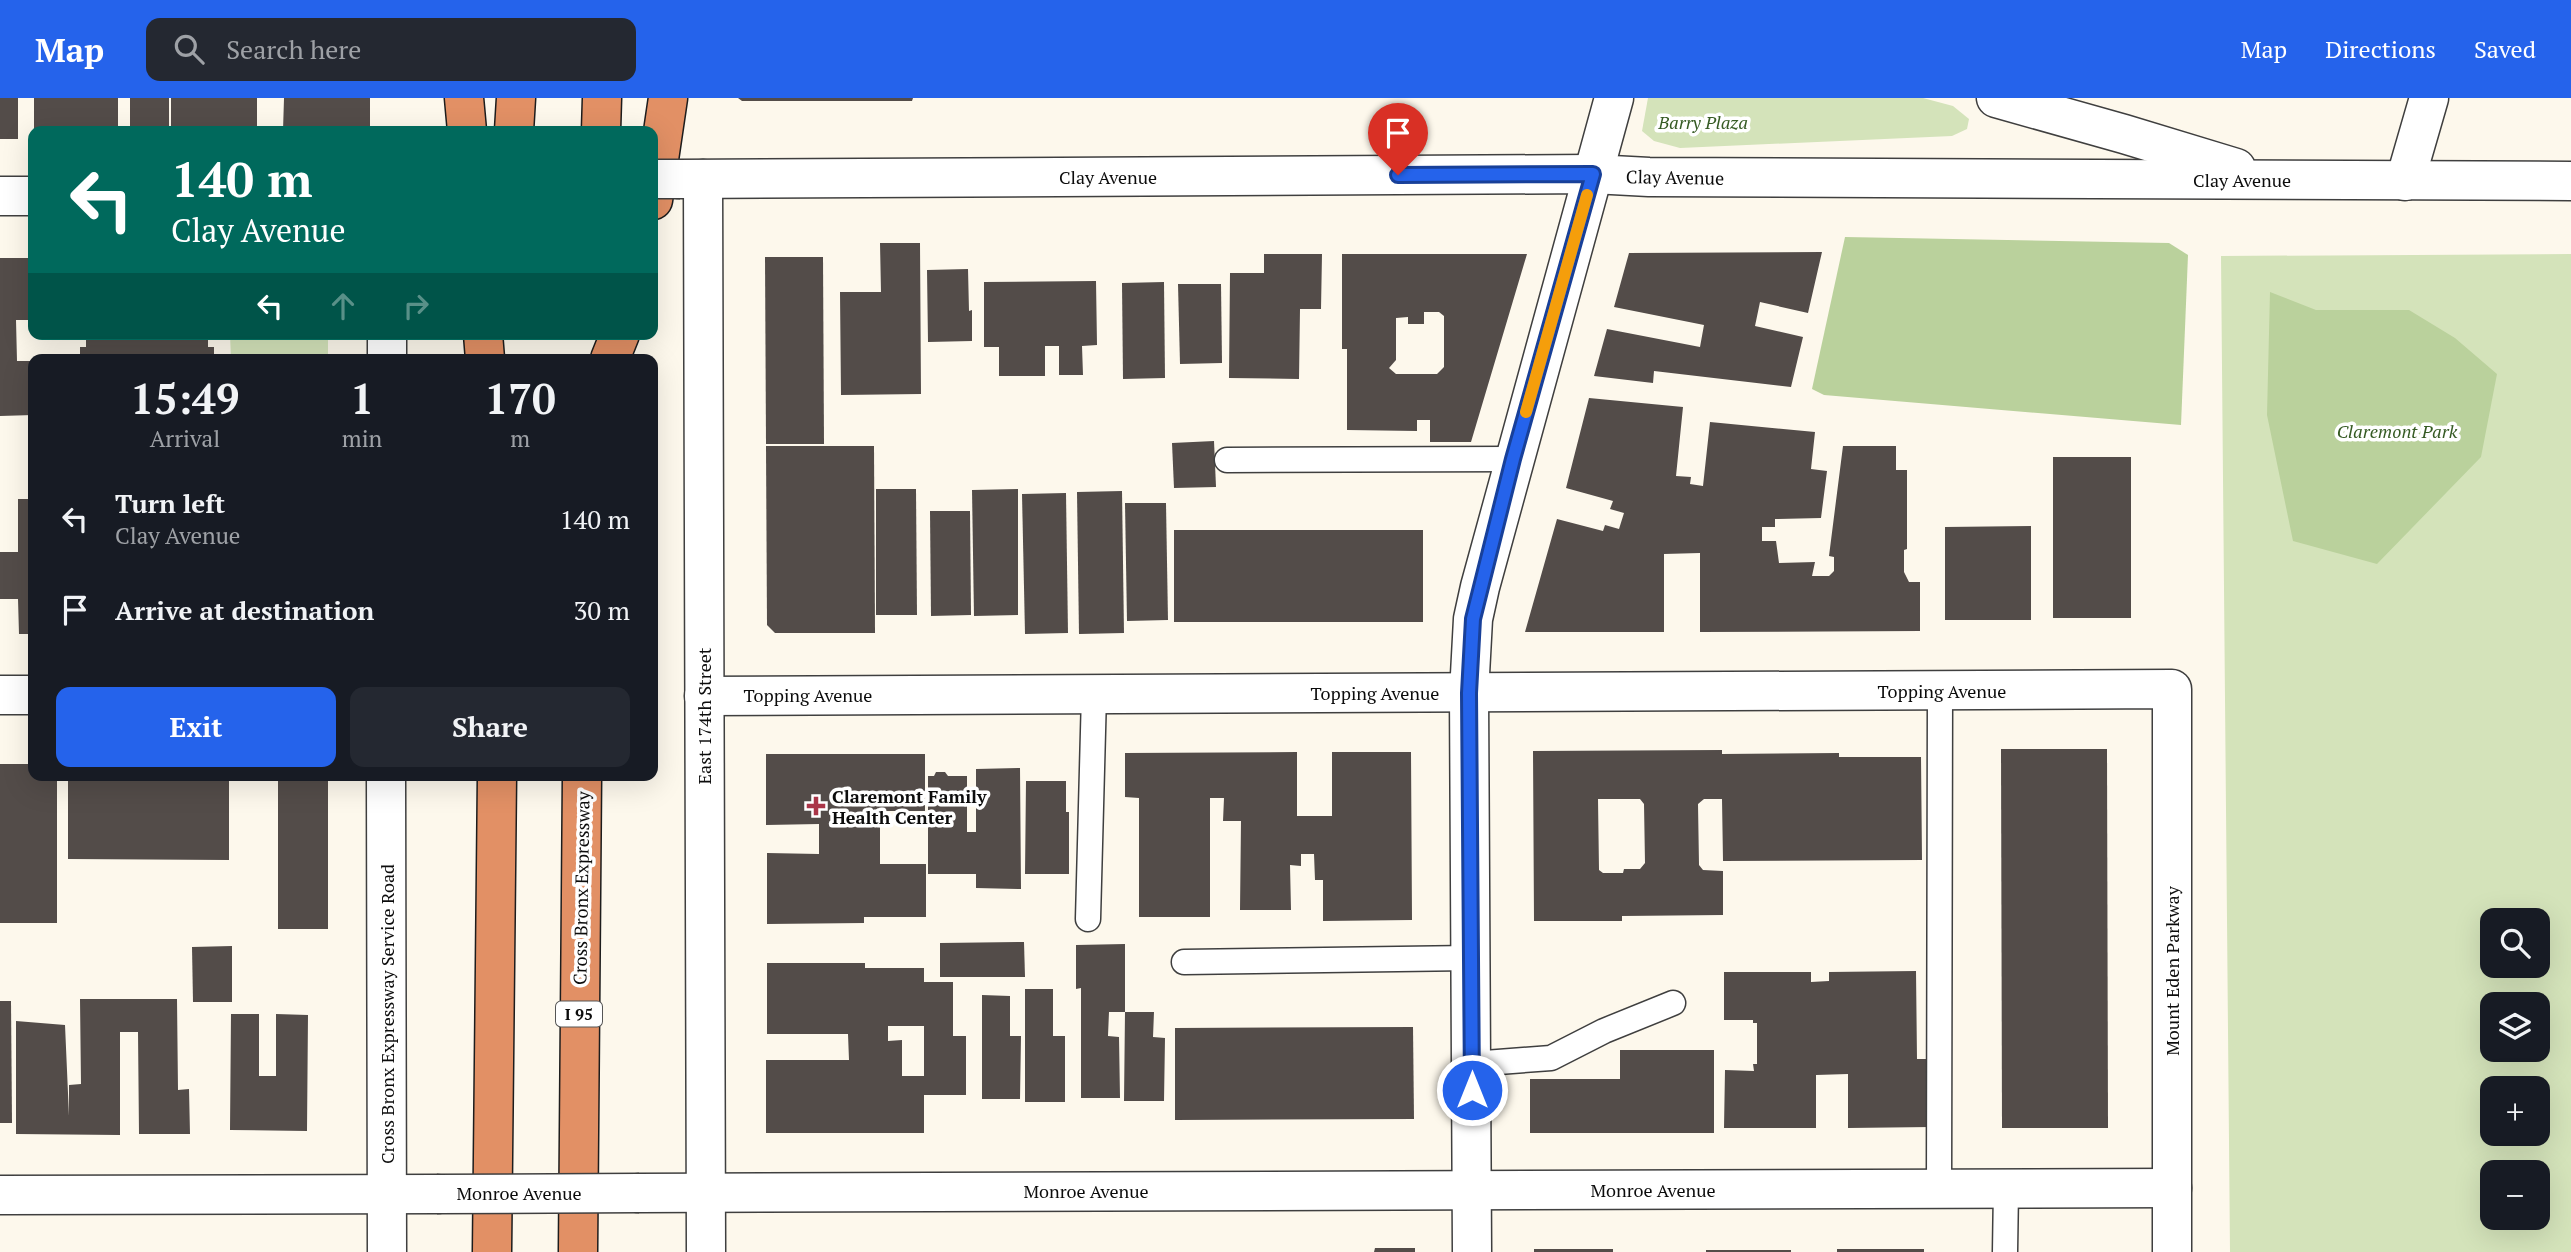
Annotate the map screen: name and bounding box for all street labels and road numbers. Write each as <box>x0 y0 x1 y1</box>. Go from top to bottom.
street label: Clay Avenue <box>1626 164 1724 190</box>
street label: Clay Avenue <box>1059 165 1157 189</box>
street label: Clay Avenue <box>2193 168 2291 192</box>
street label: East 174th Street <box>692 647 716 784</box>
street label: Topping Avenue <box>1878 679 2006 703</box>
street label: Topping Avenue <box>1311 681 1439 705</box>
street label: Topping Avenue <box>744 683 872 707</box>
street label: Cross Bronx Expressway <box>567 790 595 985</box>
street label: Cross Bronx Expressway Service Road <box>375 864 399 1164</box>
street label: Mount Eden Parkway <box>2160 885 2184 1056</box>
road number: I 95 <box>556 1002 602 1026</box>
street label: Monroe Avenue <box>1590 1178 1716 1202</box>
street label: Monroe Avenue <box>1023 1179 1149 1203</box>
street label: Monroe Avenue <box>456 1181 582 1205</box>

